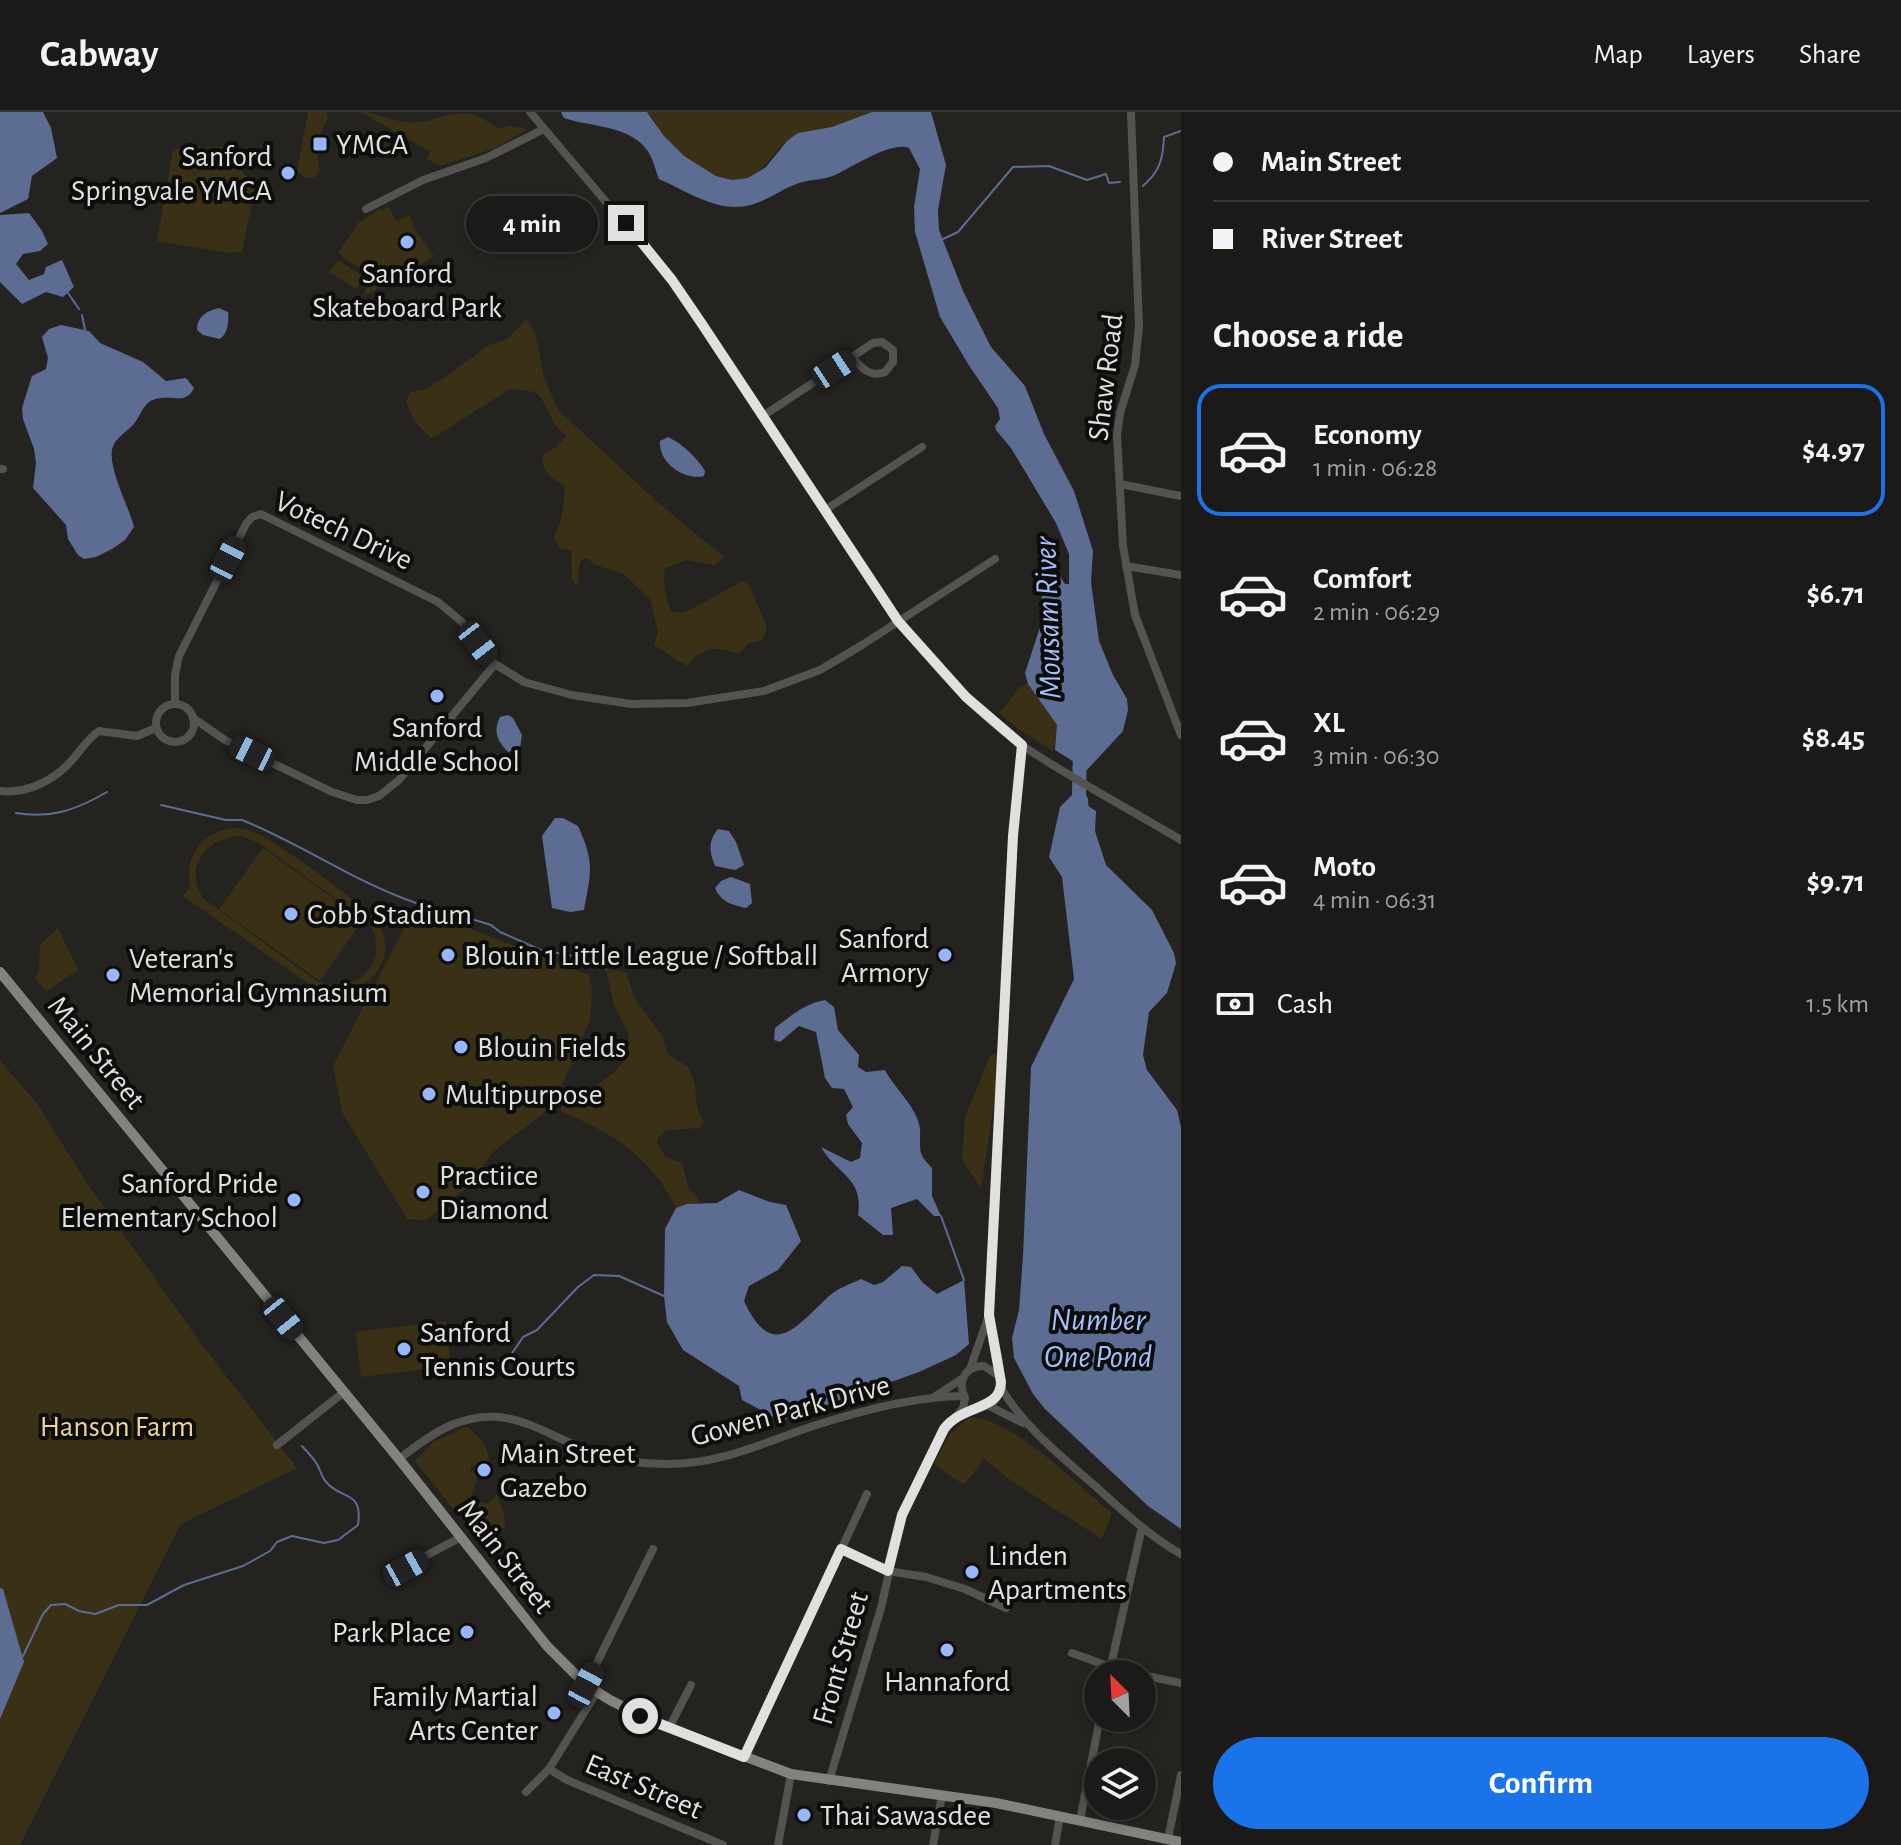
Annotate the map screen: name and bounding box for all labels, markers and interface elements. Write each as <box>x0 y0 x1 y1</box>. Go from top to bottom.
text: Cabway <box>40 36 158 74</box>
text: Map <box>1594 41 1643 69</box>
text: Layers <box>1687 41 1755 69</box>
text: Share <box>1799 41 1861 69</box>
place label: YMCA <box>336 130 408 160</box>
marker: YMCA <box>311 135 329 153</box>
place label: Sanford Springvale YMCA <box>71 142 272 206</box>
text: Main Street <box>1261 147 1401 177</box>
marker: Sanford Springvale YMCA <box>279 164 297 182</box>
callout: 4 min <box>466 195 598 251</box>
route end <box>608 205 644 241</box>
text: 4 min <box>503 211 561 237</box>
text: River Street <box>1261 224 1403 254</box>
marker: Sanford Skateboard Park <box>398 233 416 251</box>
place label: Sanford Skateboard Park <box>312 259 502 323</box>
street label: Shaw Road <box>1083 312 1129 442</box>
text: Choose a ride <box>1213 318 1403 354</box>
car <box>807 346 861 392</box>
icon: car <box>1217 414 1289 486</box>
text: Economy <box>1313 420 1422 450</box>
text: $4.97 <box>1802 435 1865 465</box>
text: 1 min · 06:28 <box>1313 455 1437 481</box>
street label: Votech Drive <box>270 486 417 576</box>
car <box>206 532 250 586</box>
water label: Mousam River <box>1029 535 1067 700</box>
icon: car <box>1217 558 1289 630</box>
text: Comfort <box>1313 564 1412 594</box>
text: $6.71 <box>1806 579 1865 609</box>
text: 2 min · 06:29 <box>1313 599 1440 625</box>
car <box>454 617 502 669</box>
marker: Sanford Middle School <box>428 687 446 705</box>
icon: car <box>1217 702 1289 774</box>
text: XL <box>1313 708 1345 738</box>
place label: Sanford Middle School <box>354 713 520 777</box>
text: $8.45 <box>1802 723 1865 753</box>
car <box>225 732 279 774</box>
text: 3 min · 06:30 <box>1313 743 1439 769</box>
icon: car <box>1217 846 1289 918</box>
text: Moto <box>1313 852 1376 882</box>
text: $9.71 <box>1806 867 1865 897</box>
text: 4 min · 06:31 <box>1313 887 1436 913</box>
place label: Cobb Stadium <box>307 900 472 930</box>
marker: Cobb Stadium <box>282 905 300 923</box>
place label: Sanford Armory <box>839 924 929 988</box>
place label: Blouin 1 Little League / Softball <box>464 941 818 971</box>
place label: Veteran's Memorial Gymnasium <box>129 944 388 1008</box>
marker: Blouin 1 Little League / Softball <box>439 946 457 964</box>
marker: Sanford Armory <box>936 946 954 964</box>
marker: Veteran's Memorial Gymnasium <box>104 966 122 984</box>
icon: cash <box>1213 982 1257 1026</box>
text: Cash <box>1277 989 1333 1019</box>
street label: Main Street <box>42 991 151 1115</box>
text: 1.5 km <box>1806 991 1869 1017</box>
place label: Blouin Fields <box>477 1033 626 1063</box>
marker: Blouin Fields <box>452 1038 470 1056</box>
place label: Multipurpose <box>445 1080 603 1110</box>
marker: Multipurpose <box>420 1085 438 1103</box>
place label: Practiice Diamond <box>439 1161 549 1225</box>
place label: Sanford Pride Elementary School <box>61 1169 278 1233</box>
marker: Practiice Diamond <box>414 1183 432 1201</box>
marker: Sanford Pride Elementary School <box>285 1191 303 1209</box>
car <box>259 1292 307 1344</box>
water label: Number One Pond <box>1044 1304 1152 1373</box>
place label: Sanford Tennis Courts <box>420 1318 576 1382</box>
marker: Sanford Tennis Courts <box>395 1340 413 1358</box>
street label: Gowen Park Drive <box>687 1370 893 1452</box>
park label: Hanson Farm <box>40 1412 194 1442</box>
place label: Main Street Gazebo <box>500 1439 636 1503</box>
marker: Main Street Gazebo <box>475 1461 493 1479</box>
street label: Main Street <box>452 1494 559 1620</box>
place label: Linden Apartments <box>988 1541 1127 1605</box>
car <box>379 1546 433 1590</box>
marker: Linden Apartments <box>963 1563 981 1581</box>
street label: Front Street <box>808 1588 874 1728</box>
place label: Park Place <box>332 1618 451 1648</box>
marker: Park Place <box>458 1623 476 1641</box>
marker: Hannaford <box>938 1641 956 1659</box>
car <box>564 1658 608 1712</box>
north arrow <box>1084 1660 1156 1732</box>
map controls <box>1084 1660 1156 1820</box>
place label: Hannaford <box>884 1667 1010 1697</box>
place label: Family Martial Arts Center <box>371 1682 538 1746</box>
route start <box>622 1698 658 1734</box>
marker: Family Martial Arts Center <box>545 1704 563 1722</box>
button: Confirm <box>1213 1737 1869 1829</box>
button: layers <box>1084 1748 1156 1820</box>
street label: East Street <box>581 1749 707 1825</box>
place label: Thai Sawasdee <box>820 1801 991 1831</box>
marker: Thai Sawasdee <box>795 1806 813 1824</box>

